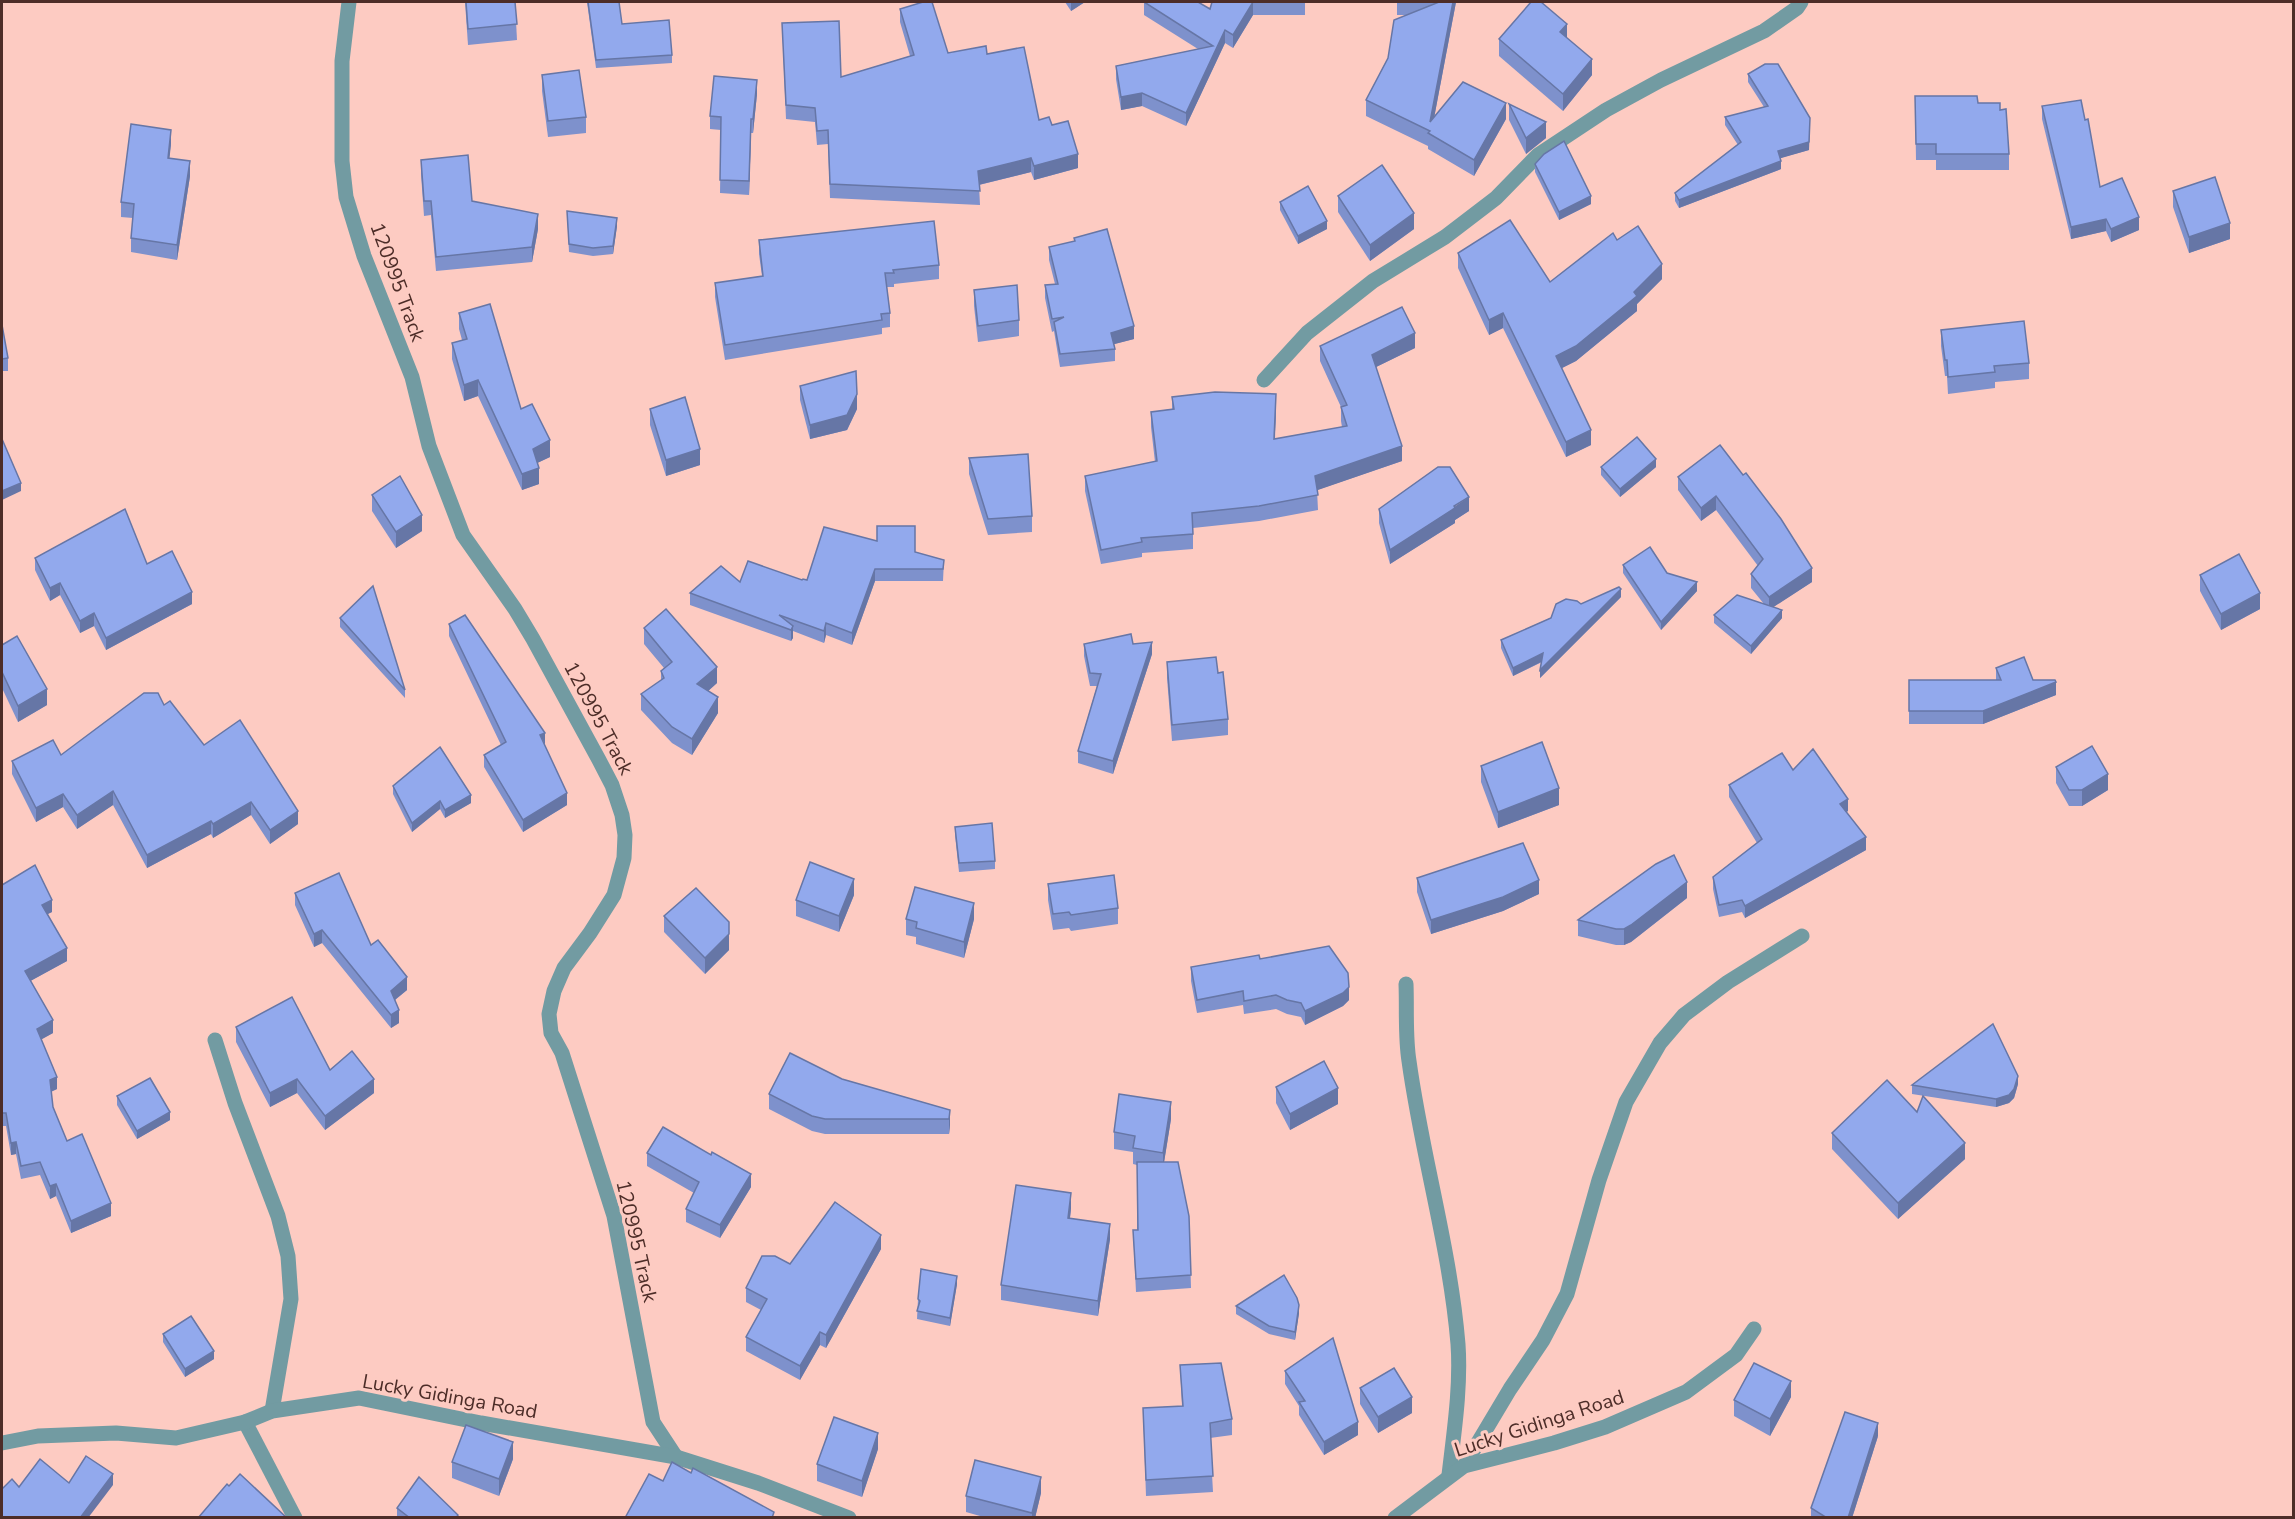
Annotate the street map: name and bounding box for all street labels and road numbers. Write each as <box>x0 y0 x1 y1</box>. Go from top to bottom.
street label: 120995 Track <box>364 219 432 346</box>
street label: 120995 Track <box>557 657 640 780</box>
street label: 120995 Track <box>609 1177 664 1306</box>
street label: Lucky Gidinga Road <box>360 1368 539 1425</box>
street label: Lucky Gidinga Road <box>1451 1383 1628 1464</box>

